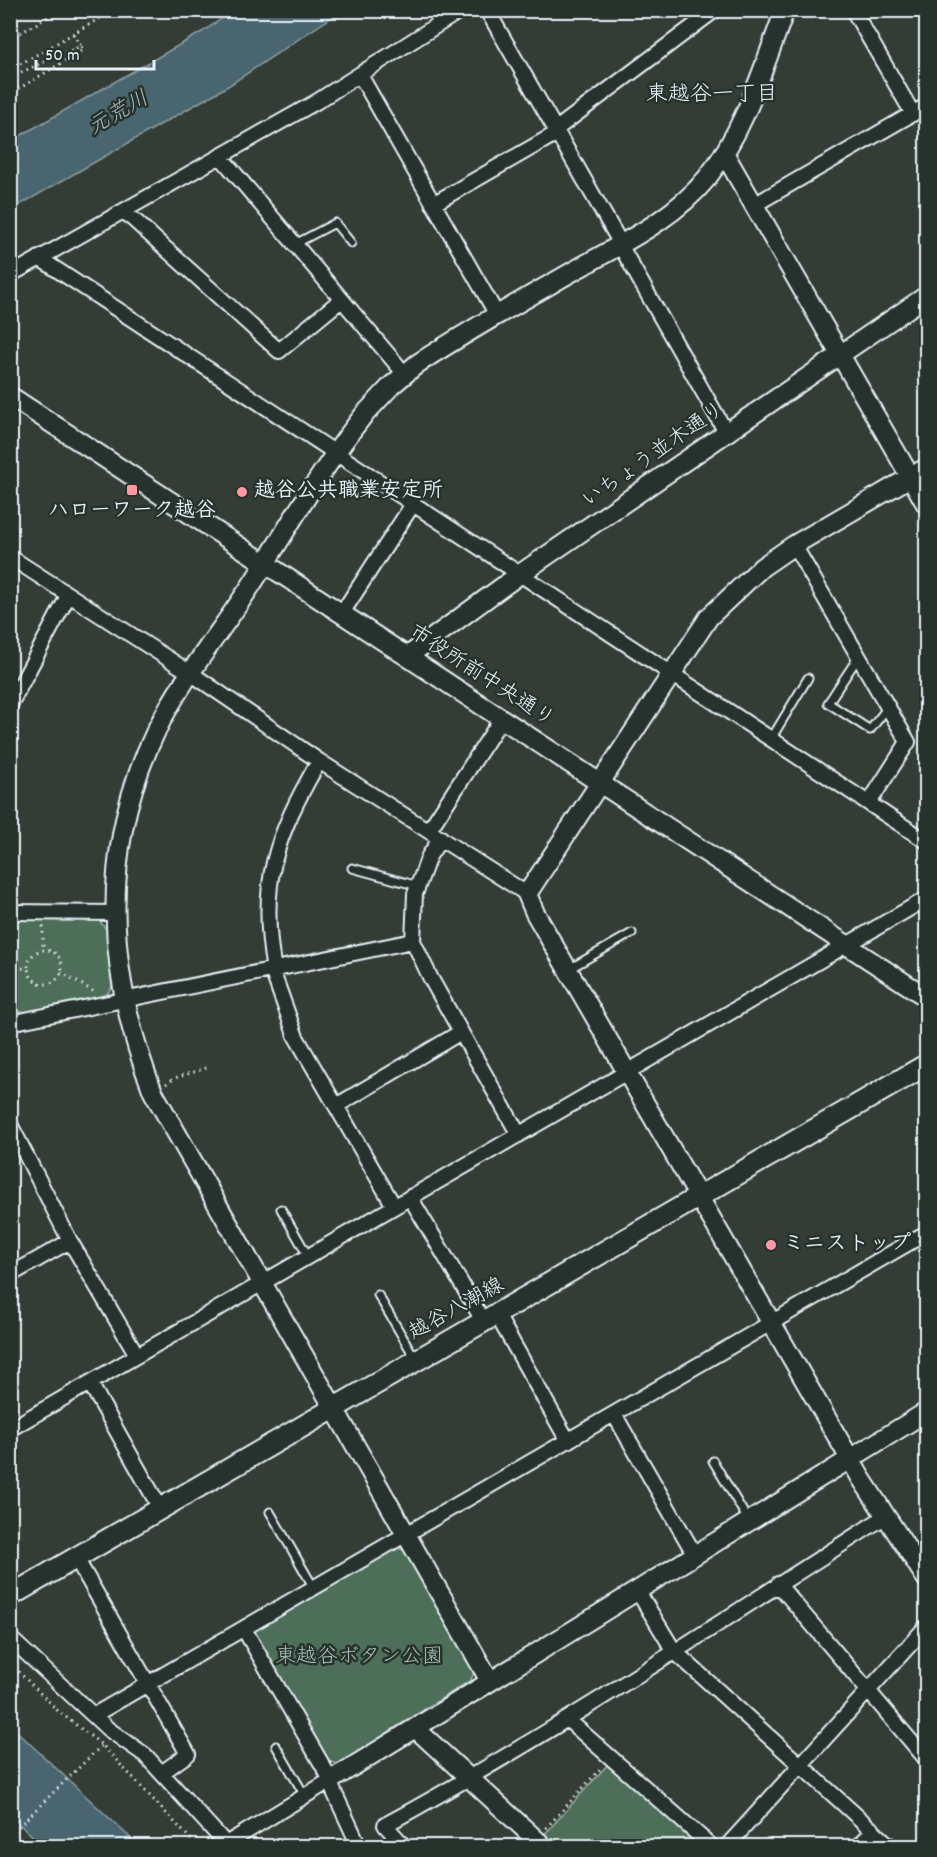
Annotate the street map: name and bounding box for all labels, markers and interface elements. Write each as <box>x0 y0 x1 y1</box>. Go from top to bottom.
scale bar <box>36 33 154 71</box>
text: 50 m <box>45 44 80 69</box>
district label: 東越谷一丁目 <box>646 80 778 111</box>
water label: 元荒川 <box>83 84 155 144</box>
street label: いちょう並木通り <box>577 396 731 516</box>
place label: 越谷公共職業安定所 <box>254 477 443 507</box>
marker: ハローワーク越谷 <box>125 483 139 497</box>
marker: 越谷公共職業安定所 <box>235 485 249 499</box>
place label: ハローワーク越谷 <box>48 497 216 527</box>
street label: 市役所前中央通り <box>402 619 560 735</box>
place label: ミニストップ <box>783 1230 911 1260</box>
marker: ミニストップ <box>764 1238 778 1252</box>
street label: 越谷八潮線 <box>404 1271 510 1349</box>
park label: 東越谷ボタン公園 <box>275 1643 443 1673</box>

